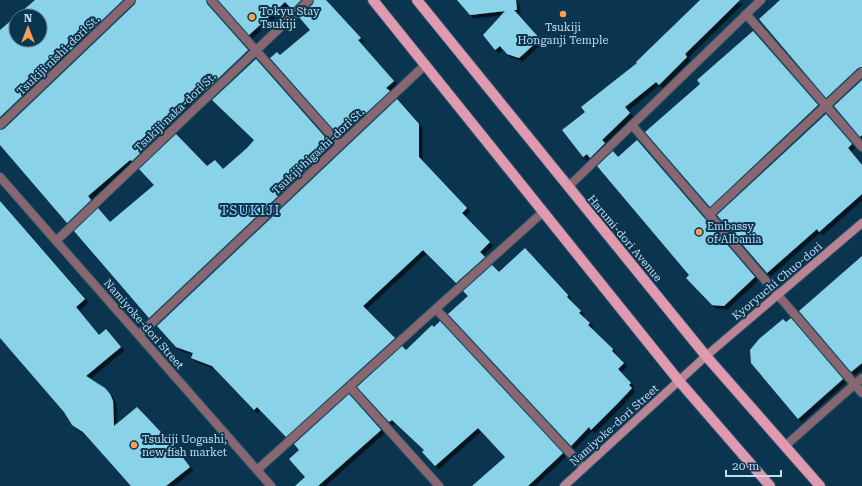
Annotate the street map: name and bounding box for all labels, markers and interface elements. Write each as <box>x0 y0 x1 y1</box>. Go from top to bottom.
place label: Tokyu Stay Tsukiji <box>260 5 320 31</box>
north arrow <box>8 8 48 48</box>
marker: Tsukiji Honganji Temple <box>558 9 568 19</box>
text: N <box>24 12 33 25</box>
marker: Tokyu Stay Tsukiji <box>247 12 257 22</box>
street label: Tsukiji nishi-dori St. <box>15 13 102 98</box>
place label: Tsukiji Honganji Temple <box>518 21 608 47</box>
street label: Tsukiji naka-dori St. <box>132 70 219 155</box>
street label: Tsukiji higashi-dori St. <box>270 105 367 197</box>
street label: Harumi-dori Avenue <box>585 192 665 284</box>
district label: TSUKIJI <box>220 203 280 218</box>
place label: Embassy of Albania <box>707 220 761 246</box>
marker: Embassy of Albania <box>694 227 704 237</box>
street label: Kyoryuchi Chuo-dori <box>730 240 825 323</box>
street label: Namiyoke-dori Street <box>101 277 186 372</box>
street label: Namiyoke-dori Street <box>567 382 661 469</box>
place label: Tsukiji Uogashi, new fish market <box>142 433 227 459</box>
marker: Tsukiji Uogashi, new fish market <box>129 440 139 450</box>
scale bar <box>726 452 781 478</box>
text: 20 m <box>732 459 759 473</box>

